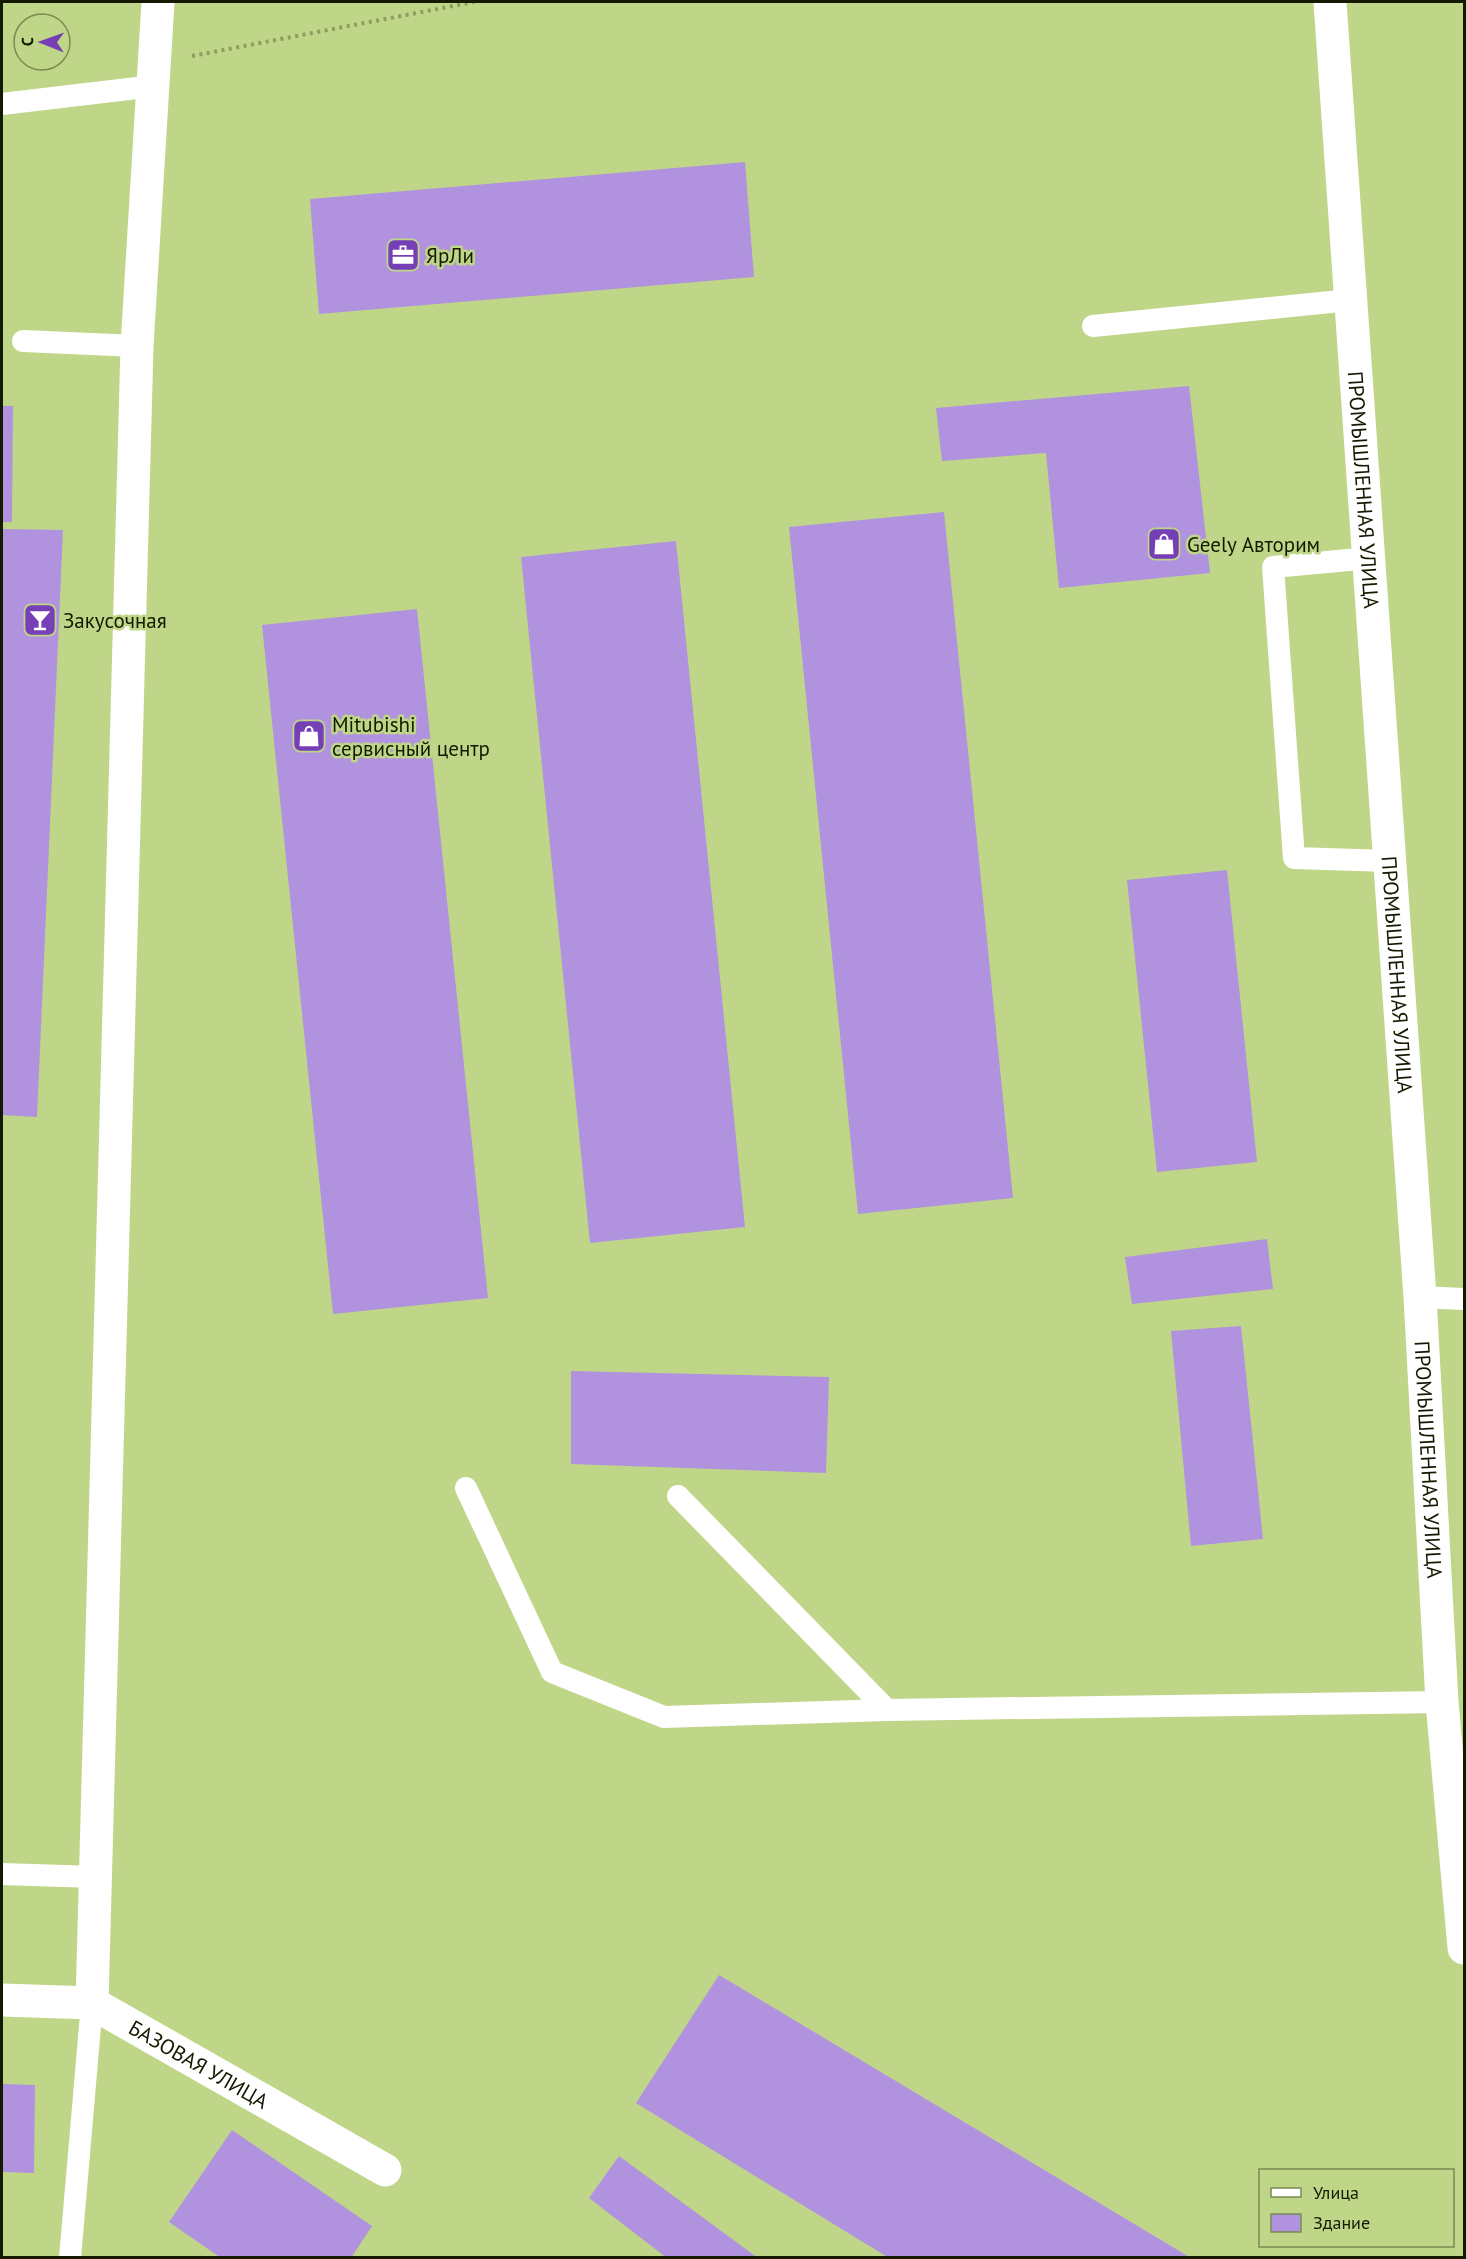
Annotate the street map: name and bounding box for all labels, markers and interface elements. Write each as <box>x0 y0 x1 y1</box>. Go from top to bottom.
north arrow <box>12 12 72 72</box>
text: С <box>17 37 37 46</box>
office icon: ЯрЛи <box>385 237 421 273</box>
place label: ЯрЛи <box>426 242 474 269</box>
street label: ПРОМЫШЛЕННАЯ УЛИЦА <box>1342 370 1386 610</box>
shop icon: Geely Авторим <box>1146 526 1182 562</box>
place label: Geely Авторим <box>1187 531 1320 558</box>
bar icon: Закусочная <box>22 602 58 638</box>
place label: Закусочная <box>63 607 167 634</box>
place label: Mitubishi сервисный центр <box>332 711 490 762</box>
shop icon: Mitubishi сервисный центр <box>291 718 327 754</box>
street label: ПРОМЫШЛЕННАЯ УЛИЦА <box>1376 855 1419 1095</box>
street label: ПРОМЫШЛЕННАЯ УЛИЦА <box>1409 1340 1449 1580</box>
street label: БАЗОВАЯ УЛИЦА <box>124 2013 274 2115</box>
legend <box>1259 2169 1454 2247</box>
text: Улица <box>1313 2181 1359 2204</box>
text: Здание <box>1313 2211 1370 2234</box>

